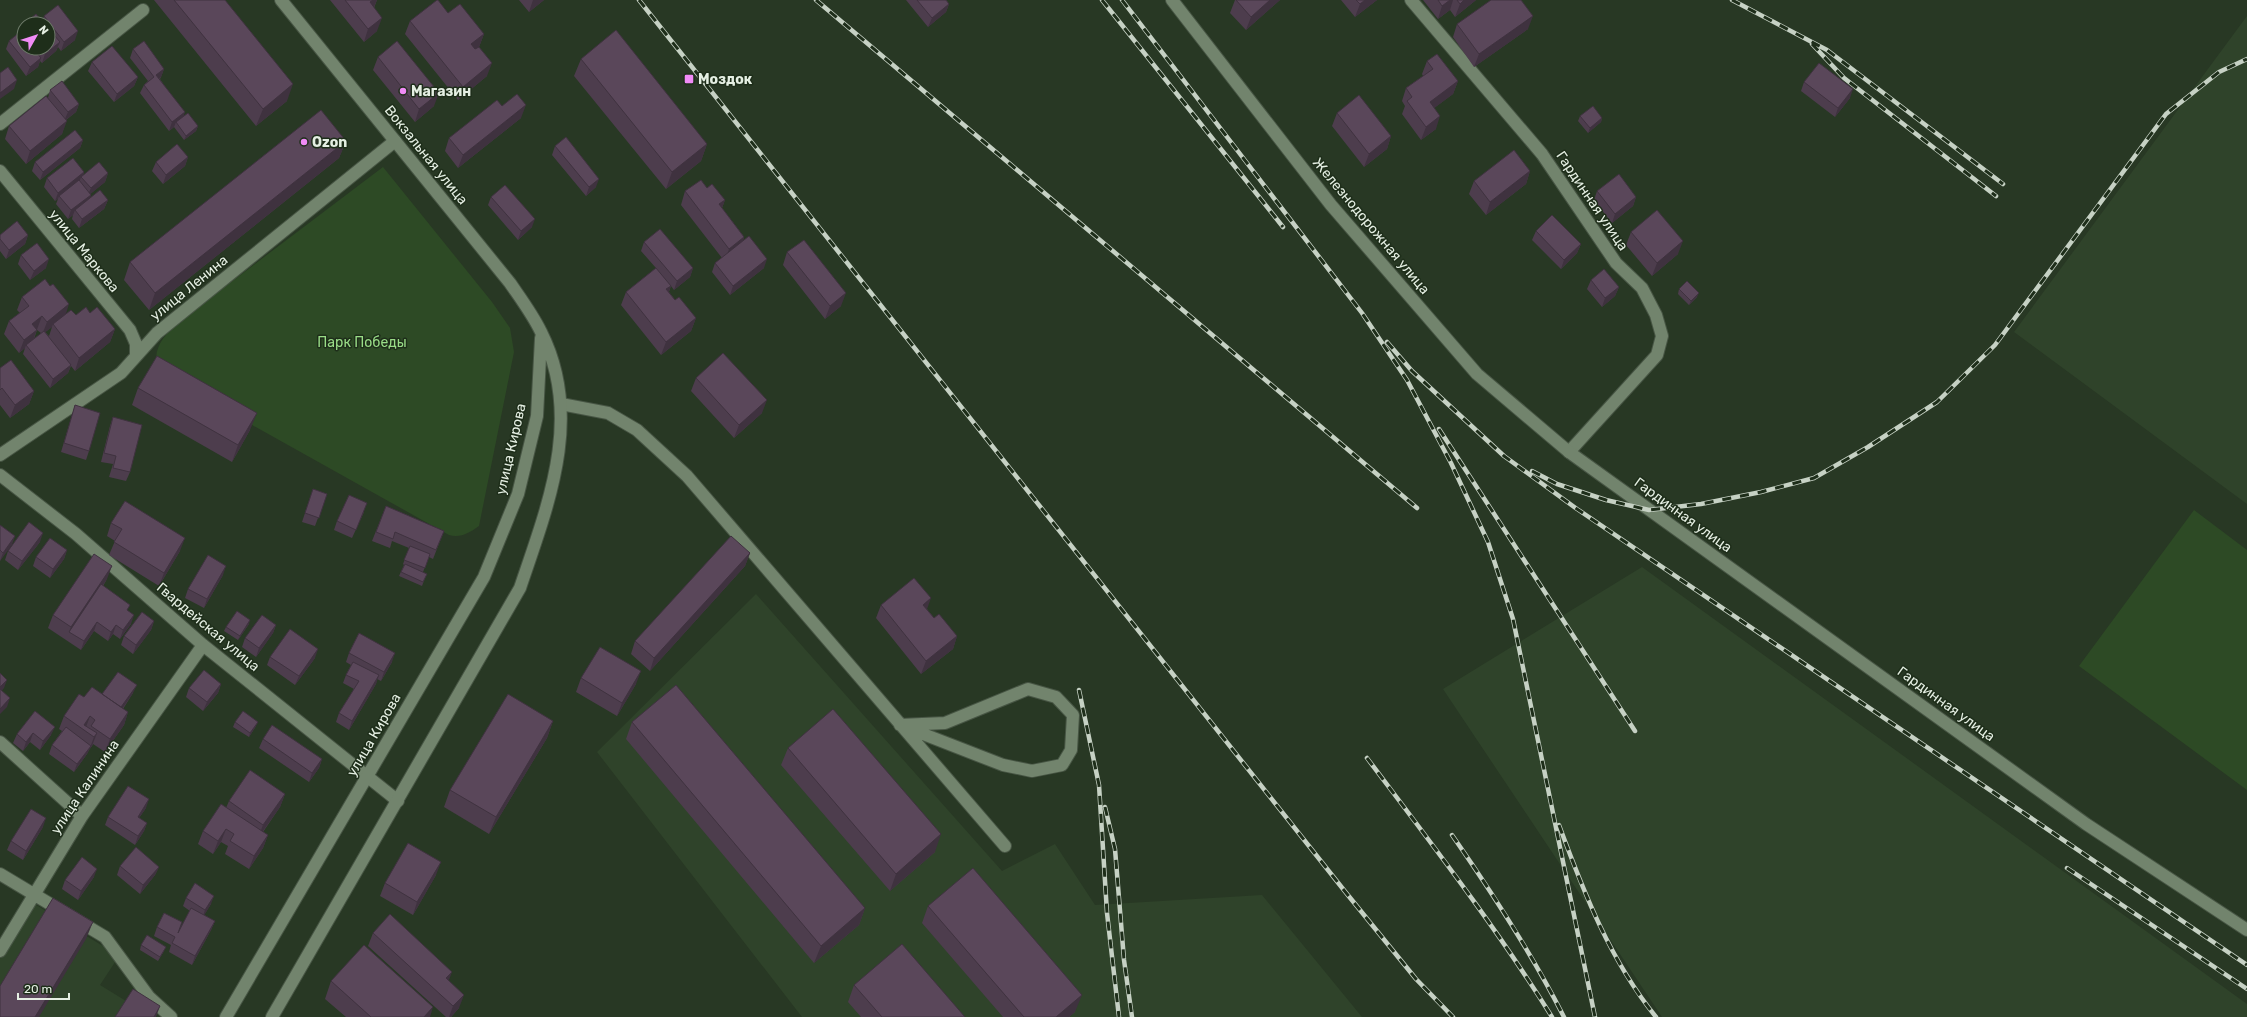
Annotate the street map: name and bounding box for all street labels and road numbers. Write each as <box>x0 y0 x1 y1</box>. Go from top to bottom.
street label: Вокзальная улица <box>381 102 471 208</box>
street label: Гардинная улица <box>1552 148 1632 254</box>
street label: Железнодорожная улица <box>1309 154 1433 298</box>
street label: улица Маркова <box>45 206 123 296</box>
street label: улица Ленина <box>147 252 231 324</box>
street label: улица Кирова <box>492 402 530 496</box>
street label: Гардинная улица <box>1631 474 1735 556</box>
street label: Гвардейская улица <box>153 579 263 675</box>
street label: Гардинная улица <box>1894 663 1998 745</box>
street label: улица Кирова <box>343 690 405 780</box>
street label: улица Калинина <box>47 737 123 837</box>

